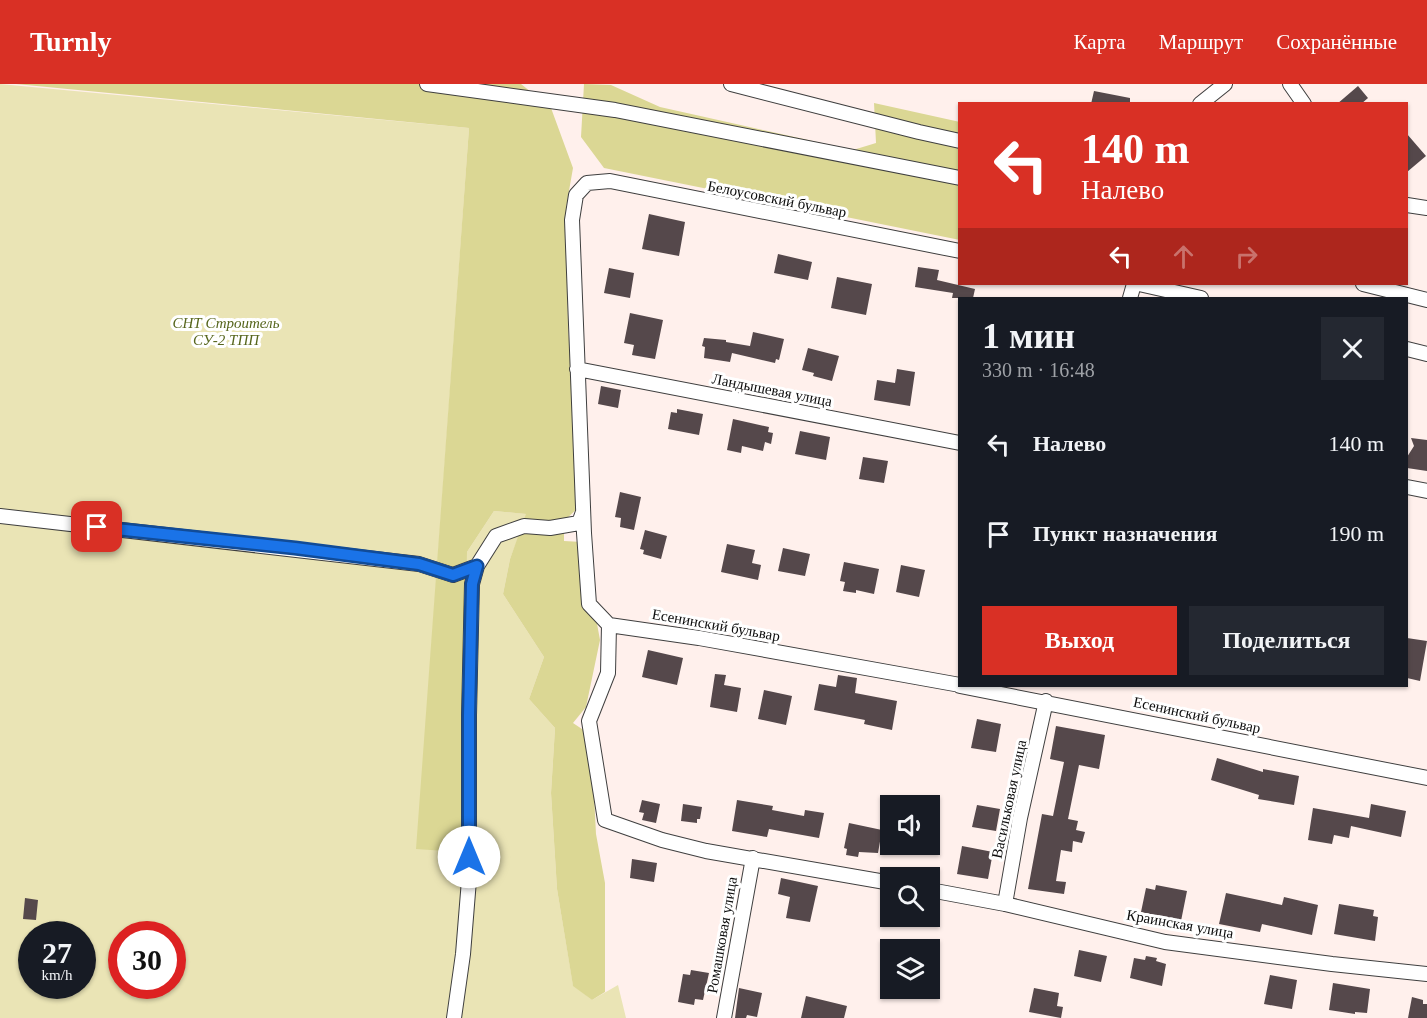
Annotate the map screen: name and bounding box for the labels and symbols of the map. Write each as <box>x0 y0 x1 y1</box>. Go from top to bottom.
street label: Белоусовский бульвар <box>706 178 848 220</box>
park label: СНТ Строитель СУ-2 ТПП <box>173 315 280 348</box>
street label: Ландышевая улица <box>711 371 834 410</box>
pin <box>71 501 122 552</box>
street label: Есенинский бульвар <box>651 606 781 644</box>
street label: Есенинский бульвар <box>1132 694 1262 736</box>
street label: Васильковая улица <box>989 738 1029 860</box>
position arrow <box>437 825 501 889</box>
street label: Ромашковая улица <box>704 875 740 995</box>
street label: Краинская улица <box>1125 907 1235 941</box>
speed limit sign: 30 <box>108 921 186 999</box>

